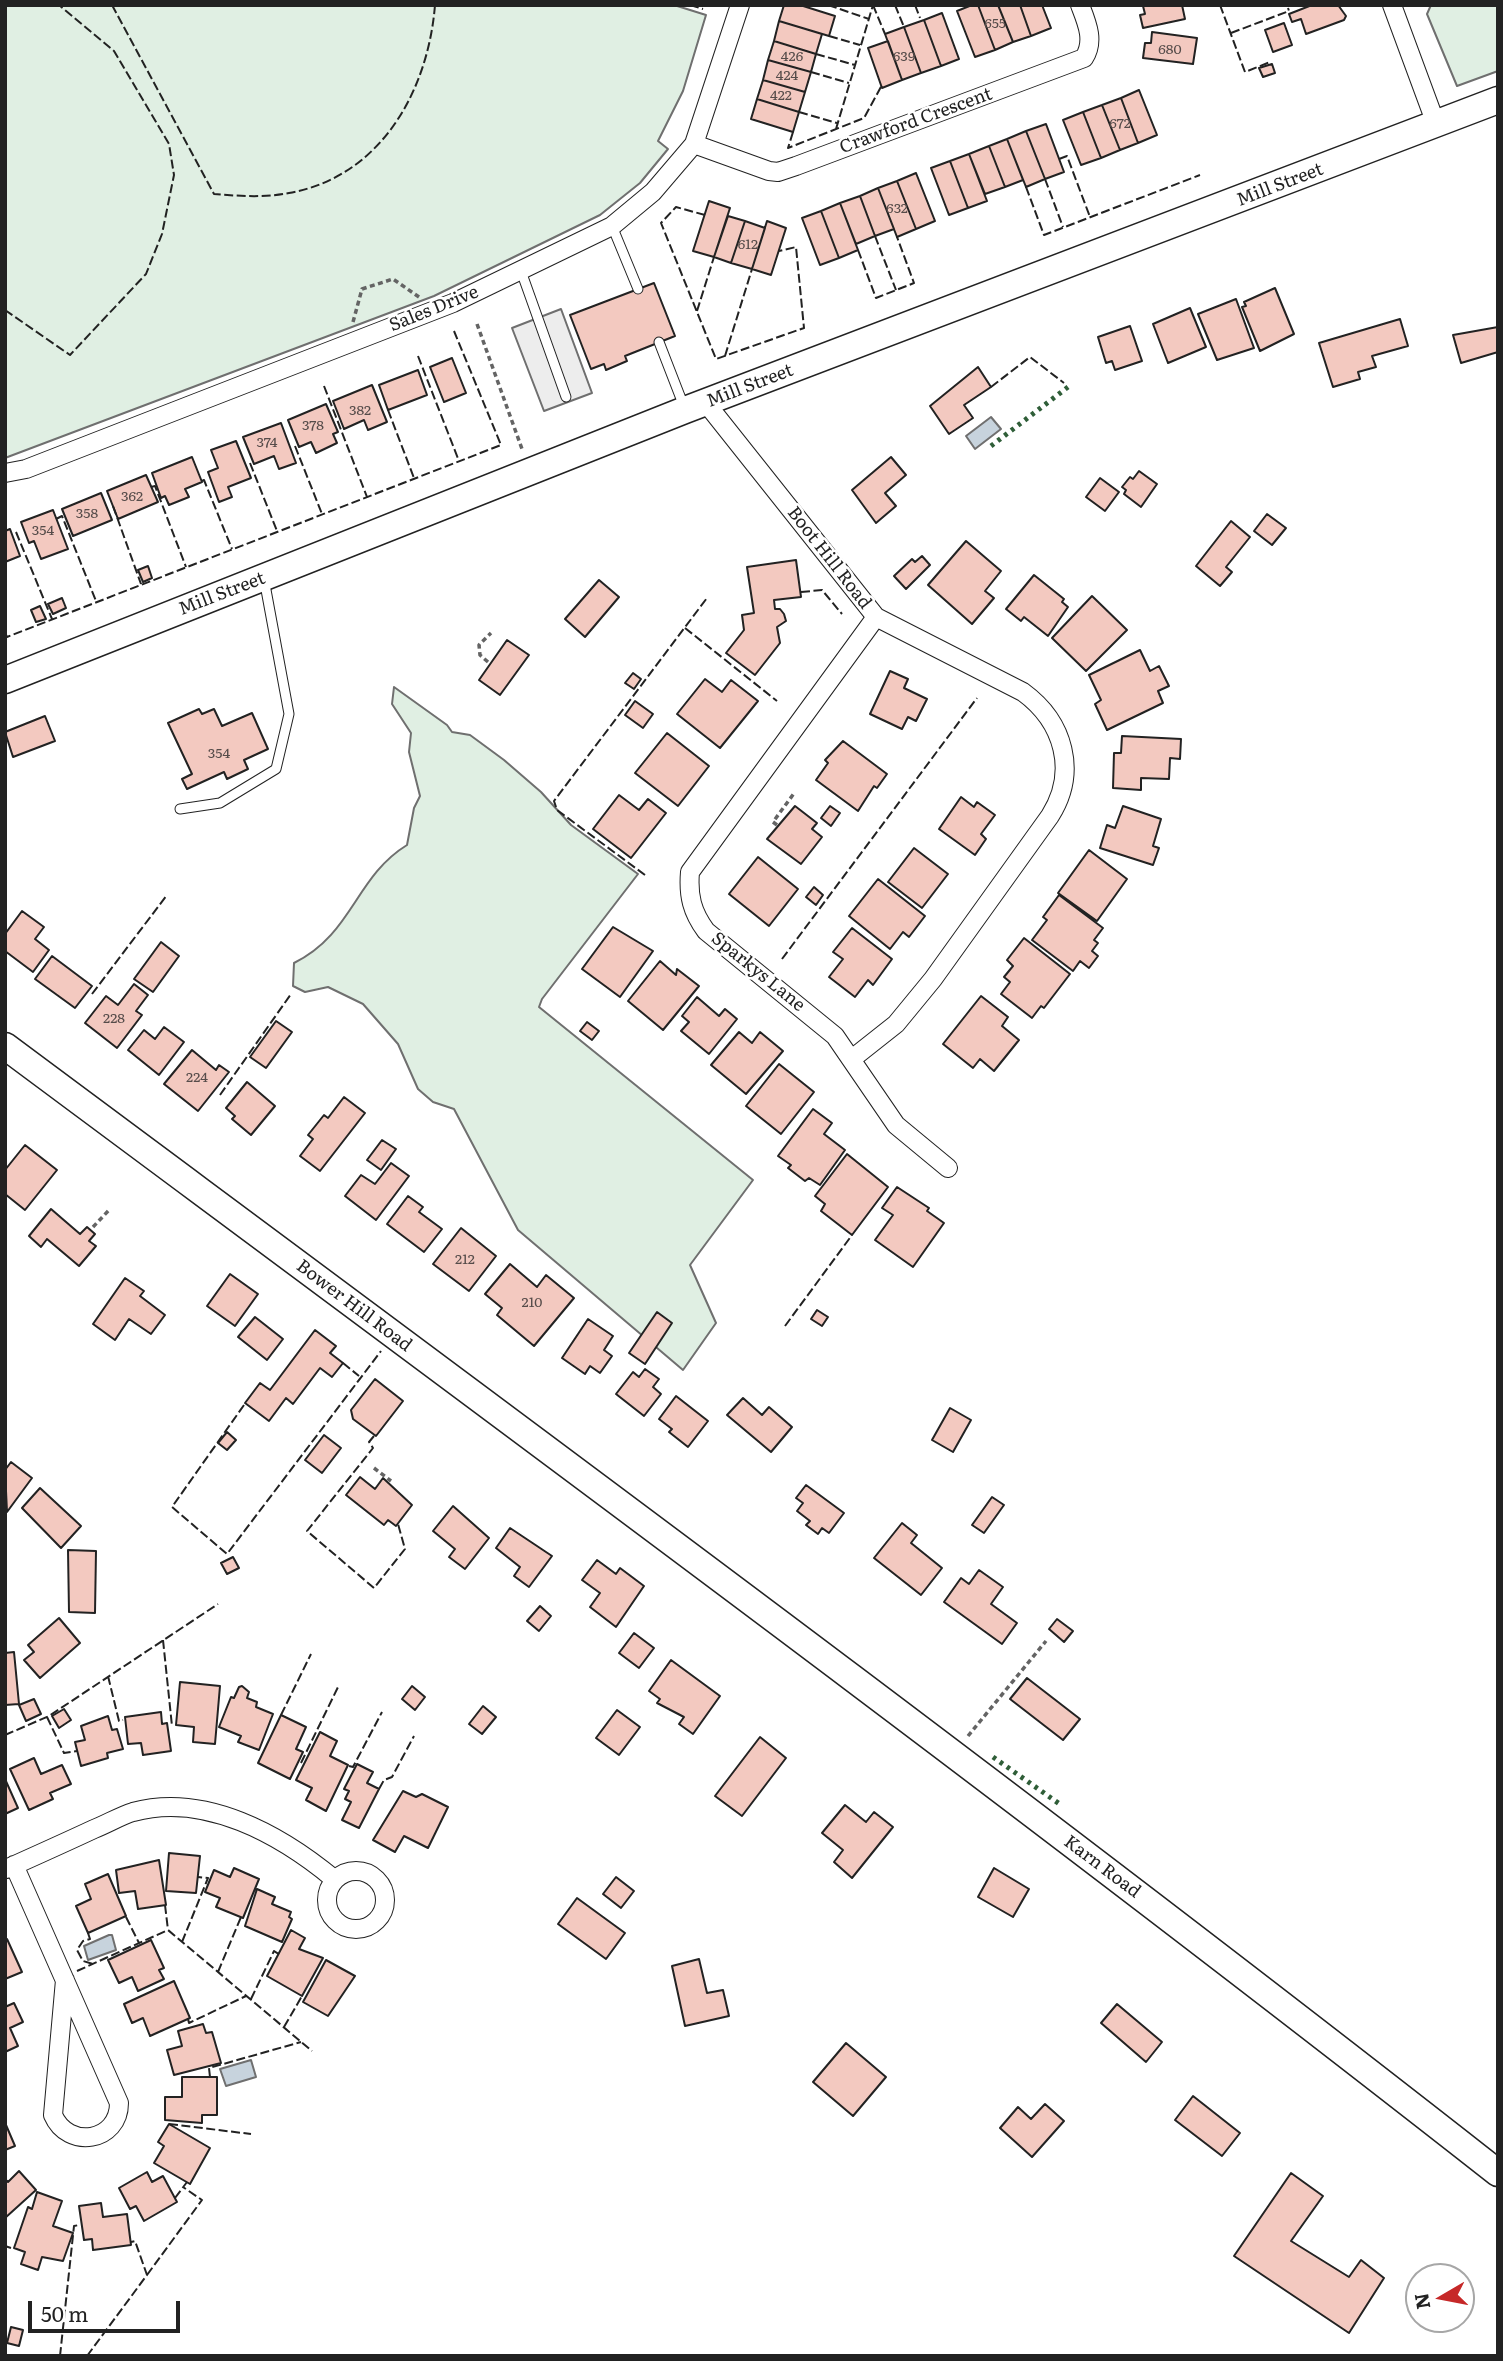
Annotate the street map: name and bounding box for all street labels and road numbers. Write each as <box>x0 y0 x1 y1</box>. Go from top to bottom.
street label: Crawford Crescent <box>837 83 995 159</box>
street label: Mill Street <box>1234 159 1326 211</box>
street label: Sales Drive <box>386 281 482 337</box>
street label: Mill Street <box>704 360 796 412</box>
street label: Boot Hill Road <box>782 502 876 614</box>
street label: Mill Street <box>176 568 268 620</box>
street label: Sparkys Lane <box>707 928 809 1016</box>
street label: Bower Hill Road <box>292 1256 416 1356</box>
street label: Karn Road <box>1059 1831 1145 1903</box>

